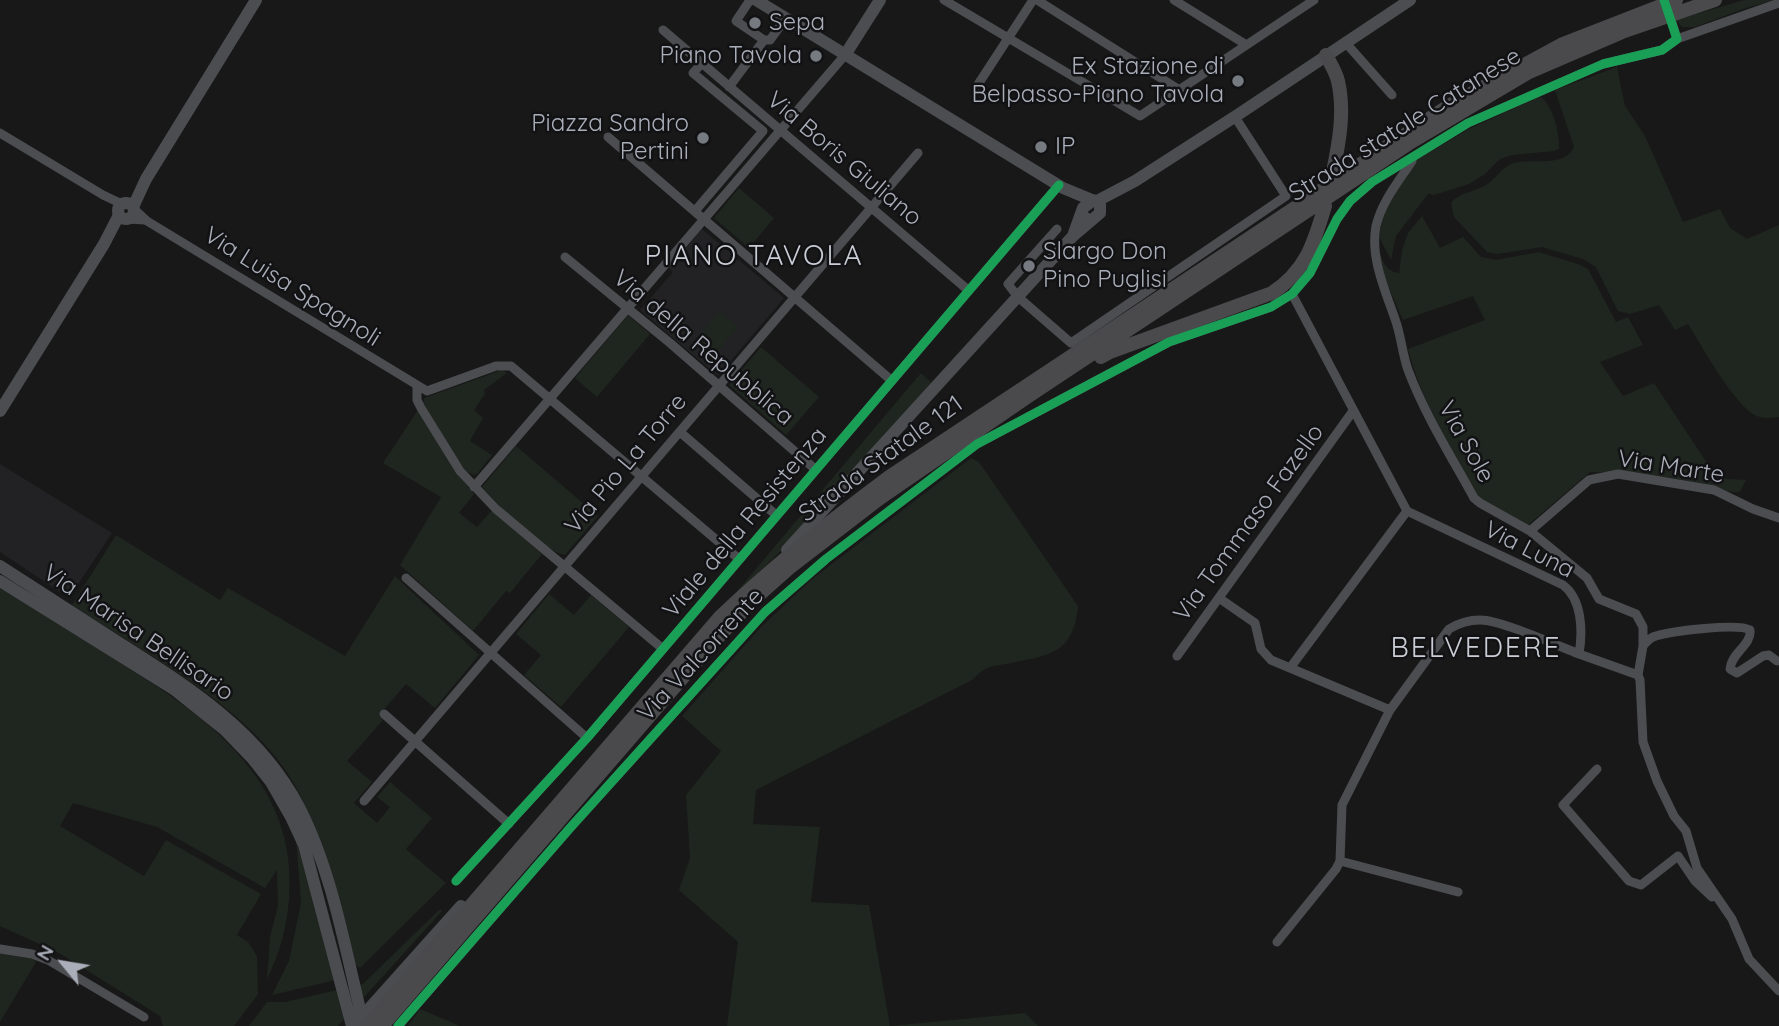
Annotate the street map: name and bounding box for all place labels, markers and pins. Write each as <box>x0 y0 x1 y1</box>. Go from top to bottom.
place label: Sepa <box>769 9 825 37</box>
marker: Sepa <box>747 15 763 31</box>
place label: Piano Tavola <box>660 42 802 70</box>
marker: Piano Tavola <box>808 48 824 64</box>
place label: Ex Stazione di Belpasso-Piano Tavola <box>971 53 1224 109</box>
marker: Ex Stazione di Belpasso-Piano Tavola <box>1230 73 1246 89</box>
place label: Piazza Sandro Pertini <box>531 110 689 166</box>
marker: Piazza Sandro Pertini <box>695 130 711 146</box>
place label: IP <box>1055 133 1075 161</box>
marker: IP <box>1033 139 1049 155</box>
place label: Slargo Don Pino Puglisi <box>1043 238 1167 294</box>
marker: Slargo Don Pino Puglisi <box>1021 258 1037 274</box>

